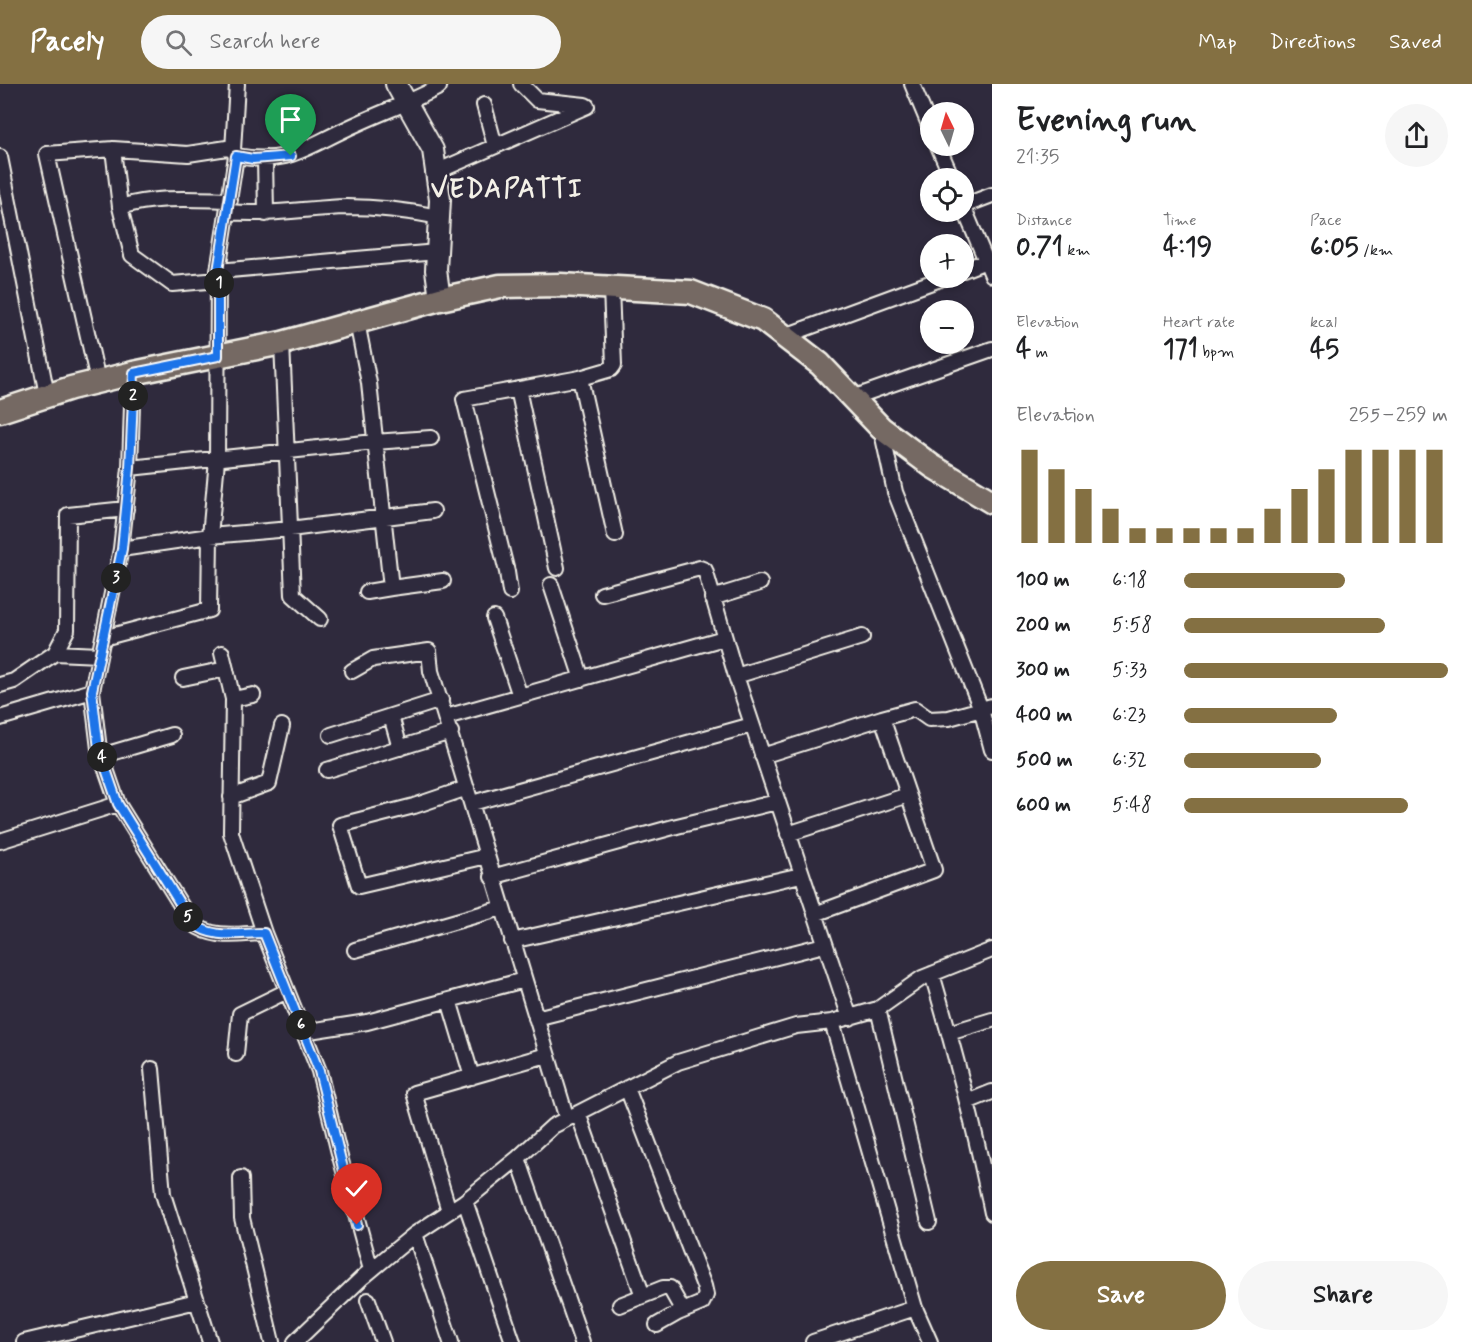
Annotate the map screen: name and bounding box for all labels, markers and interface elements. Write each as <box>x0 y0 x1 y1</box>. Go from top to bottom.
search box <box>141 15 561 69</box>
text: Pacely <box>30 24 105 61</box>
icon: search <box>162 26 195 59</box>
text: Search here <box>210 28 320 56</box>
text: Map <box>1198 28 1237 56</box>
text: Directions <box>1270 28 1356 56</box>
text: Saved <box>1389 28 1442 56</box>
pin <box>265 94 316 156</box>
text: Evening run <box>1016 99 1196 143</box>
north arrow <box>920 102 974 156</box>
map controls <box>920 102 974 354</box>
icon: arrive <box>274 103 307 136</box>
button: share <box>1385 104 1448 167</box>
text: 21:35 <box>1016 144 1059 171</box>
button: locate <box>920 168 974 222</box>
district label: VEDAPATTI <box>431 173 583 207</box>
text: Distance <box>1016 210 1072 231</box>
text: Time <box>1163 210 1197 231</box>
text: Pace <box>1310 210 1342 231</box>
text: 0.71 <box>1016 231 1063 265</box>
text: 4:19 <box>1163 231 1212 265</box>
text: 6:05 <box>1310 231 1359 265</box>
button: + <box>920 234 974 288</box>
text: km <box>1063 240 1091 261</box>
text: /km <box>1359 240 1393 261</box>
pin: 1 <box>204 268 234 298</box>
text: 1 <box>215 272 223 293</box>
button: − <box>920 300 974 354</box>
text: Elevation <box>1016 312 1079 333</box>
text: Heart rate <box>1163 312 1235 333</box>
text: kcal <box>1310 312 1337 333</box>
text: 4 <box>1016 333 1031 367</box>
text: 171 <box>1163 333 1198 367</box>
text: 45 <box>1310 333 1339 367</box>
text: m <box>1031 342 1048 363</box>
text: bpm <box>1198 342 1234 363</box>
pin: 2 <box>118 381 148 411</box>
text: 2 <box>129 385 137 406</box>
text: Elevation <box>1016 402 1095 429</box>
text: 255–259 m <box>1349 402 1448 429</box>
pin: 3 <box>101 563 131 593</box>
text: 3 <box>112 567 120 588</box>
text: 100 m <box>1016 567 1070 594</box>
text: 6:18 <box>1112 567 1147 594</box>
text: 200 m <box>1016 612 1071 639</box>
text: 5:58 <box>1112 612 1152 639</box>
text: 300 m <box>1016 657 1070 684</box>
text: 5:33 <box>1112 657 1147 684</box>
text: 400 m <box>1016 702 1072 729</box>
text: 6:23 <box>1112 702 1146 729</box>
pin: 4 <box>87 742 117 772</box>
text: 4 <box>97 746 107 767</box>
text: 500 m <box>1016 747 1073 774</box>
text: 6:32 <box>1112 747 1147 774</box>
text: 600 m <box>1016 792 1071 819</box>
text: 5:48 <box>1112 792 1152 819</box>
pin: 5 <box>173 902 203 932</box>
text: 5 <box>183 906 193 927</box>
pin: 6 <box>286 1010 316 1040</box>
text: 6 <box>297 1014 305 1035</box>
pin <box>331 1163 382 1225</box>
icon: check <box>340 1172 373 1205</box>
button: Save <box>1016 1261 1226 1330</box>
button: Share <box>1238 1261 1448 1330</box>

